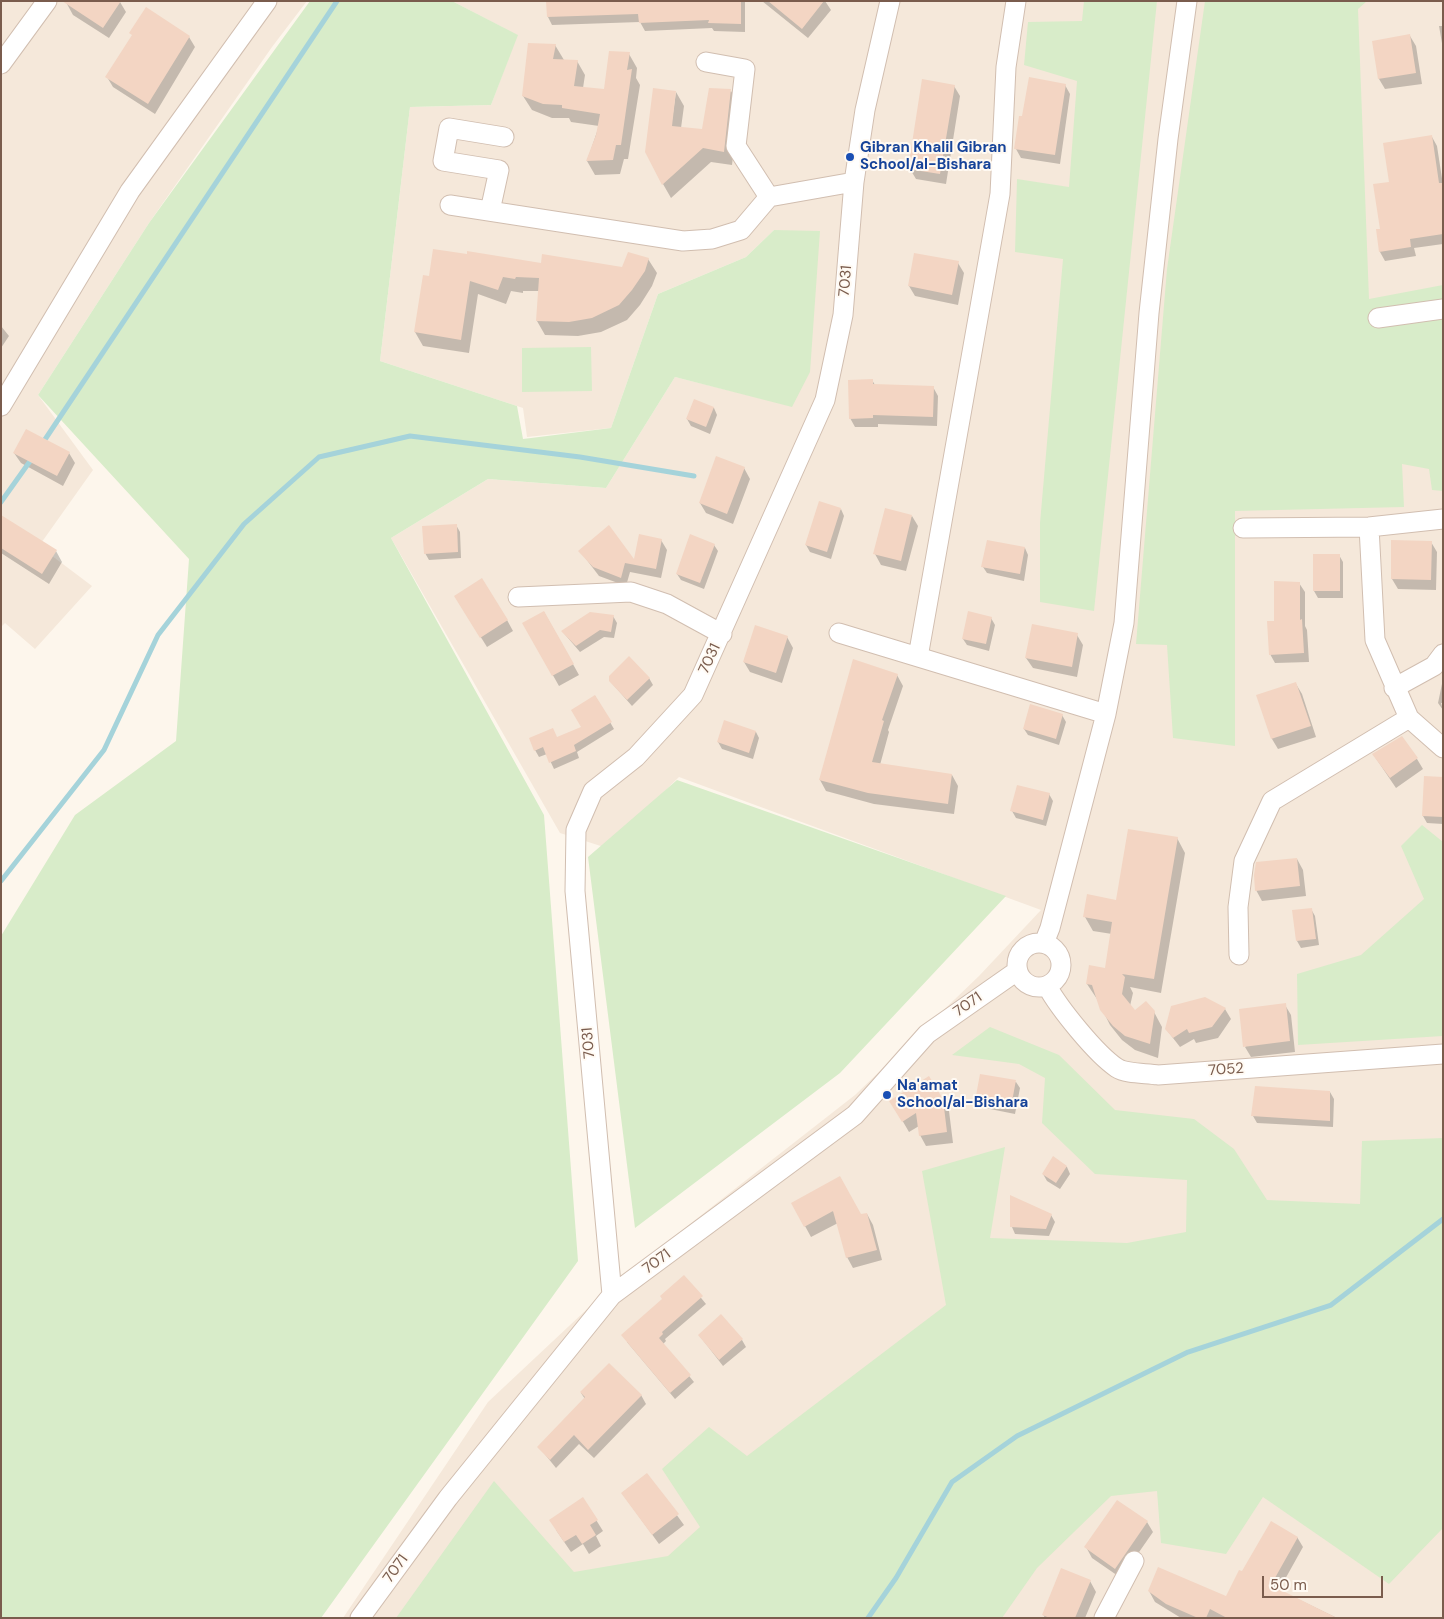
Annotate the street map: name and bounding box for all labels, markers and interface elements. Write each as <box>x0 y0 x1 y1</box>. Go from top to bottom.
place label: Gibran Khalil Gibran School/al-Bishara <box>860 139 1007 174</box>
marker: Gibran Khalil Gibran School/al-Bishara <box>844 151 856 163</box>
street label: 7031 <box>836 265 856 297</box>
street label: 7031 <box>695 641 725 677</box>
street label: 7071 <box>950 989 986 1021</box>
street label: 7031 <box>579 1027 599 1059</box>
street label: 7052 <box>1208 1060 1244 1080</box>
place label: Na'amat School/al-Bishara <box>897 1077 1028 1112</box>
marker: Na'amat School/al-Bishara <box>881 1089 893 1101</box>
street label: 7071 <box>639 1246 675 1278</box>
street label: 7071 <box>380 1551 412 1587</box>
scale bar <box>1264 1566 1385 1598</box>
text: 50 m <box>1270 1575 1307 1595</box>

